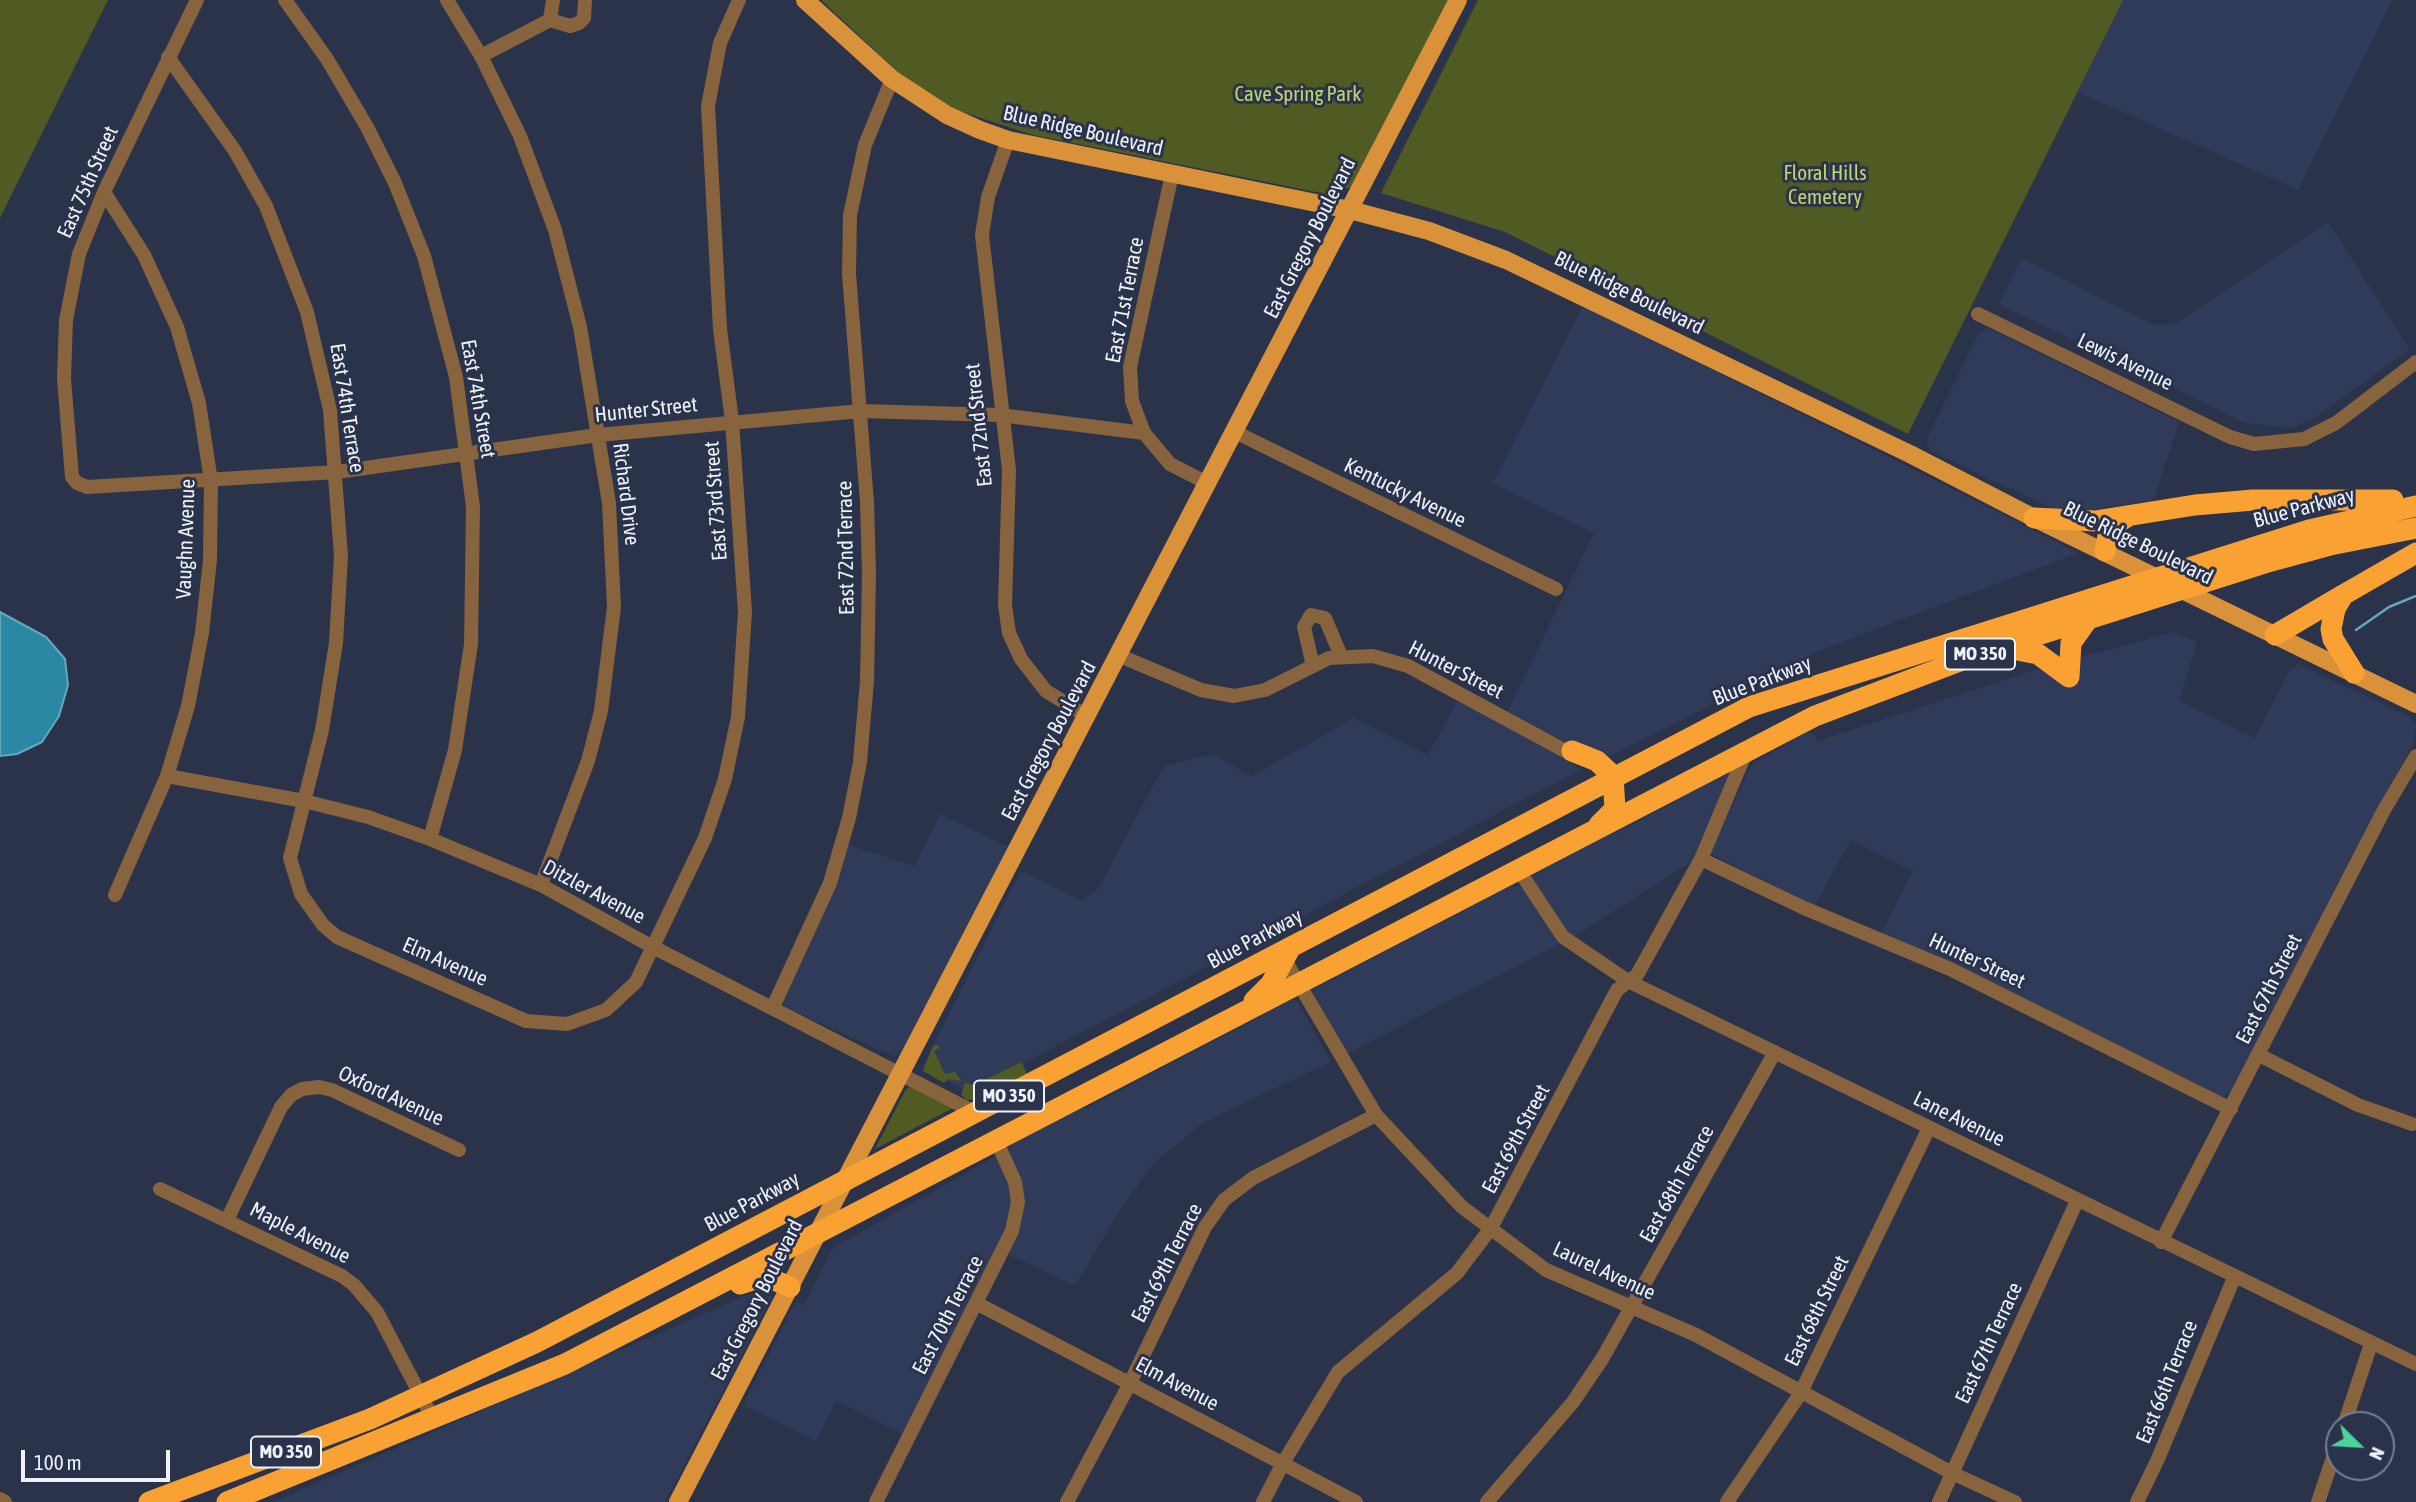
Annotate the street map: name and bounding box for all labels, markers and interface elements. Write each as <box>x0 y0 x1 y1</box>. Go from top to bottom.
park label: Cave Spring Park <box>1234 81 1362 107</box>
street label: Blue Ridge Boulevard <box>1001 100 1165 162</box>
street label: East 75th Street <box>52 122 124 242</box>
street label: East Gregory Boulevard <box>1259 153 1361 323</box>
park label: Floral Hills Cemetery <box>1783 160 1867 210</box>
street label: East 71st Terrace <box>1100 235 1150 365</box>
street label: Blue Ridge Boulevard <box>1550 246 1708 340</box>
street label: Lewis Avenue <box>2073 328 2177 396</box>
street label: East 74th Street <box>455 338 501 460</box>
street label: East 74th Terrace <box>324 342 370 474</box>
street label: East 72nd Street <box>960 362 998 488</box>
street label: Hunter Street <box>593 392 699 428</box>
street label: East 73rd Street <box>699 440 733 562</box>
street label: Richard Drive <box>607 441 645 547</box>
street label: Kentucky Avenue <box>1340 453 1470 533</box>
street label: Vaughn Avenue <box>171 479 201 599</box>
street label: East 72nd Terrace <box>832 481 860 615</box>
street label: Blue Parkway <box>2251 482 2357 534</box>
street label: Blue Ridge Boulevard <box>2059 496 2217 590</box>
street label: Hunter Street <box>1404 635 1508 705</box>
road number: MO 350 <box>1945 638 2015 670</box>
street label: Blue Parkway <box>1709 651 1815 711</box>
street label: East Gregory Boulevard <box>996 657 1102 825</box>
street label: Ditzler Avenue <box>539 855 649 929</box>
street label: Blue Parkway <box>1203 903 1307 975</box>
street label: Hunter Street <box>1925 928 2029 994</box>
street label: East 67th Street <box>2231 930 2307 1048</box>
street label: Elm Avenue <box>398 932 492 992</box>
street label: Oxford Avenue <box>334 1061 448 1131</box>
road number: MO 350 <box>974 1080 1044 1112</box>
street label: East 69th Street <box>1477 1080 1555 1198</box>
street label: Lane Avenue <box>1909 1086 2009 1152</box>
street label: East 68th Terrace <box>1634 1121 1720 1247</box>
street label: Blue Parkway <box>700 1166 804 1238</box>
street label: Maple Avenue <box>245 1197 355 1269</box>
street label: East 69th Terrace <box>1126 1199 1208 1327</box>
street label: East Gregory Boulevard <box>706 1215 808 1385</box>
street label: Laurel Avenue <box>1549 1236 1659 1306</box>
street label: East 70th Terrace <box>907 1251 989 1379</box>
street label: East 68th Street <box>1779 1252 1855 1370</box>
street label: East 67th Terrace <box>1950 1279 2028 1407</box>
street label: East 66th Terrace <box>2131 1317 2203 1447</box>
street label: Elm Avenue <box>1131 1352 1223 1416</box>
north arrow <box>2325 1411 2395 1481</box>
scale bar <box>24 1436 173 1480</box>
road number: MO 350 <box>251 1436 321 1468</box>
text: N <box>2365 1444 2390 1463</box>
text: 100 m <box>34 1450 82 1474</box>

